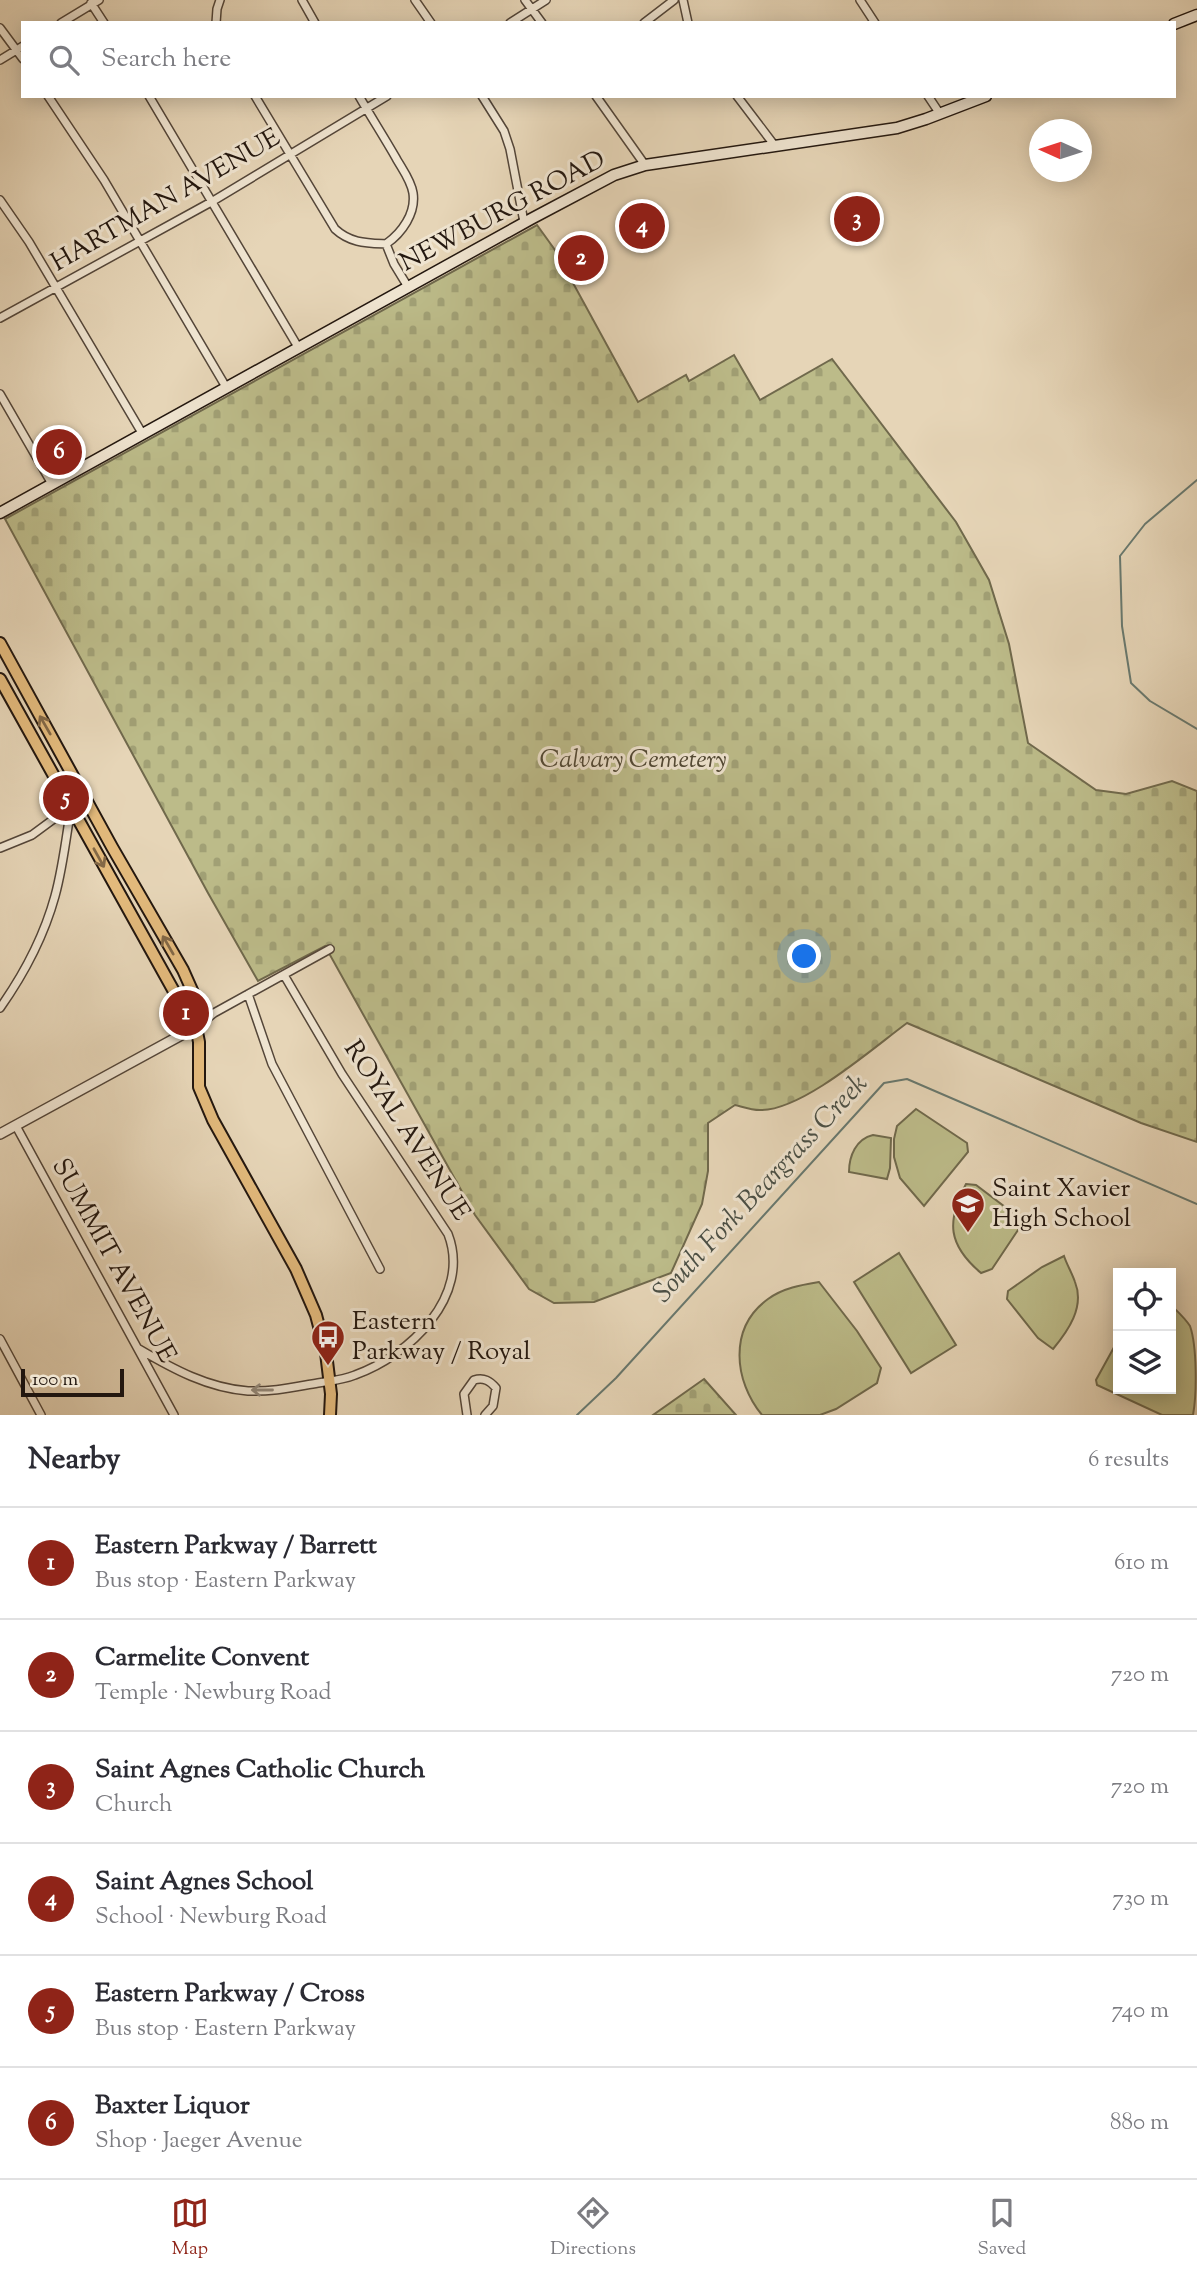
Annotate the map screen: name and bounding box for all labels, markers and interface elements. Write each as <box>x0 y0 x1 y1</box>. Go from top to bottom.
search box <box>21 21 1176 98</box>
icon: search <box>45 41 83 79</box>
text: Search here <box>101 41 231 78</box>
north arrow <box>1029 119 1092 182</box>
street label: HARTMAN AVENUE <box>44 120 288 282</box>
street label: NEWBURG ROAD <box>394 142 612 282</box>
pin: 3 <box>834 193 880 245</box>
pin: 4 <box>619 200 665 252</box>
pin: 2 <box>558 232 604 284</box>
pin: 6 <box>36 426 82 478</box>
one-way arrow <box>38 715 52 735</box>
park label: Calvary Cemetery <box>540 742 727 779</box>
pin: 5 <box>43 772 89 824</box>
one-way arrow <box>92 847 106 867</box>
one-way arrow <box>161 936 175 956</box>
your location <box>787 939 821 973</box>
pin: 1 <box>163 987 209 1039</box>
street label: ROYAL AVENUE <box>334 1034 478 1229</box>
water label: South Fork Beargrass Creek <box>644 1065 878 1312</box>
street label: SUMMIT AVENUE <box>41 1152 185 1370</box>
place label: Saint Xavier High School <box>992 1171 1131 1238</box>
school or university icon: Saint Xavier High School <box>949 1185 987 1234</box>
map controls <box>1113 1268 1176 1394</box>
button: locate <box>1113 1268 1176 1331</box>
place label: Eastern Parkway / Royal <box>352 1304 531 1371</box>
bus stop icon: Eastern Parkway / Royal <box>309 1318 347 1367</box>
button: layers <box>1113 1331 1176 1394</box>
scale bar <box>21 1366 124 1398</box>
text: 100 m <box>32 1367 78 1394</box>
one-way arrow <box>251 1384 274 1397</box>
text: Nearby <box>28 1439 120 1482</box>
text: 6 results <box>1088 1444 1169 1477</box>
text: Eastern Parkway / Barrett <box>95 1528 377 1565</box>
text: 1 <box>47 1547 55 1580</box>
text: 610 m <box>1114 1547 1169 1580</box>
text: Bus stop · Eastern Parkway <box>95 1565 356 1598</box>
text: Carmelite Convent <box>95 1640 309 1677</box>
text: 2 <box>46 1659 56 1692</box>
text: 720 m <box>1111 1659 1169 1692</box>
text: Temple · Newburg Road <box>95 1677 331 1710</box>
text: Saint Agnes Catholic Church <box>95 1752 425 1789</box>
text: 3 <box>46 1771 56 1804</box>
text: 720 m <box>1111 1771 1169 1804</box>
text: Church <box>95 1789 173 1822</box>
text: Saint Agnes School <box>95 1864 313 1901</box>
text: 4 <box>45 1883 57 1916</box>
text: 730 m <box>1112 1883 1169 1916</box>
text: School · Newburg Road <box>95 1901 327 1934</box>
text: Eastern Parkway / Cross <box>95 1976 365 2013</box>
text: 5 <box>47 1995 55 2028</box>
text: 740 m <box>1112 1995 1169 2028</box>
text: Bus stop · Eastern Parkway <box>95 2013 356 2046</box>
text: Baxter Liquor <box>95 2088 250 2125</box>
text: 6 <box>45 2107 57 2140</box>
text: 880 m <box>1110 2107 1169 2140</box>
text: Shop · Jaeger Avenue <box>95 2125 303 2158</box>
tab: Map <box>171 2194 209 2263</box>
tab: Directions <box>550 2194 636 2263</box>
tab: Saved <box>977 2194 1026 2263</box>

